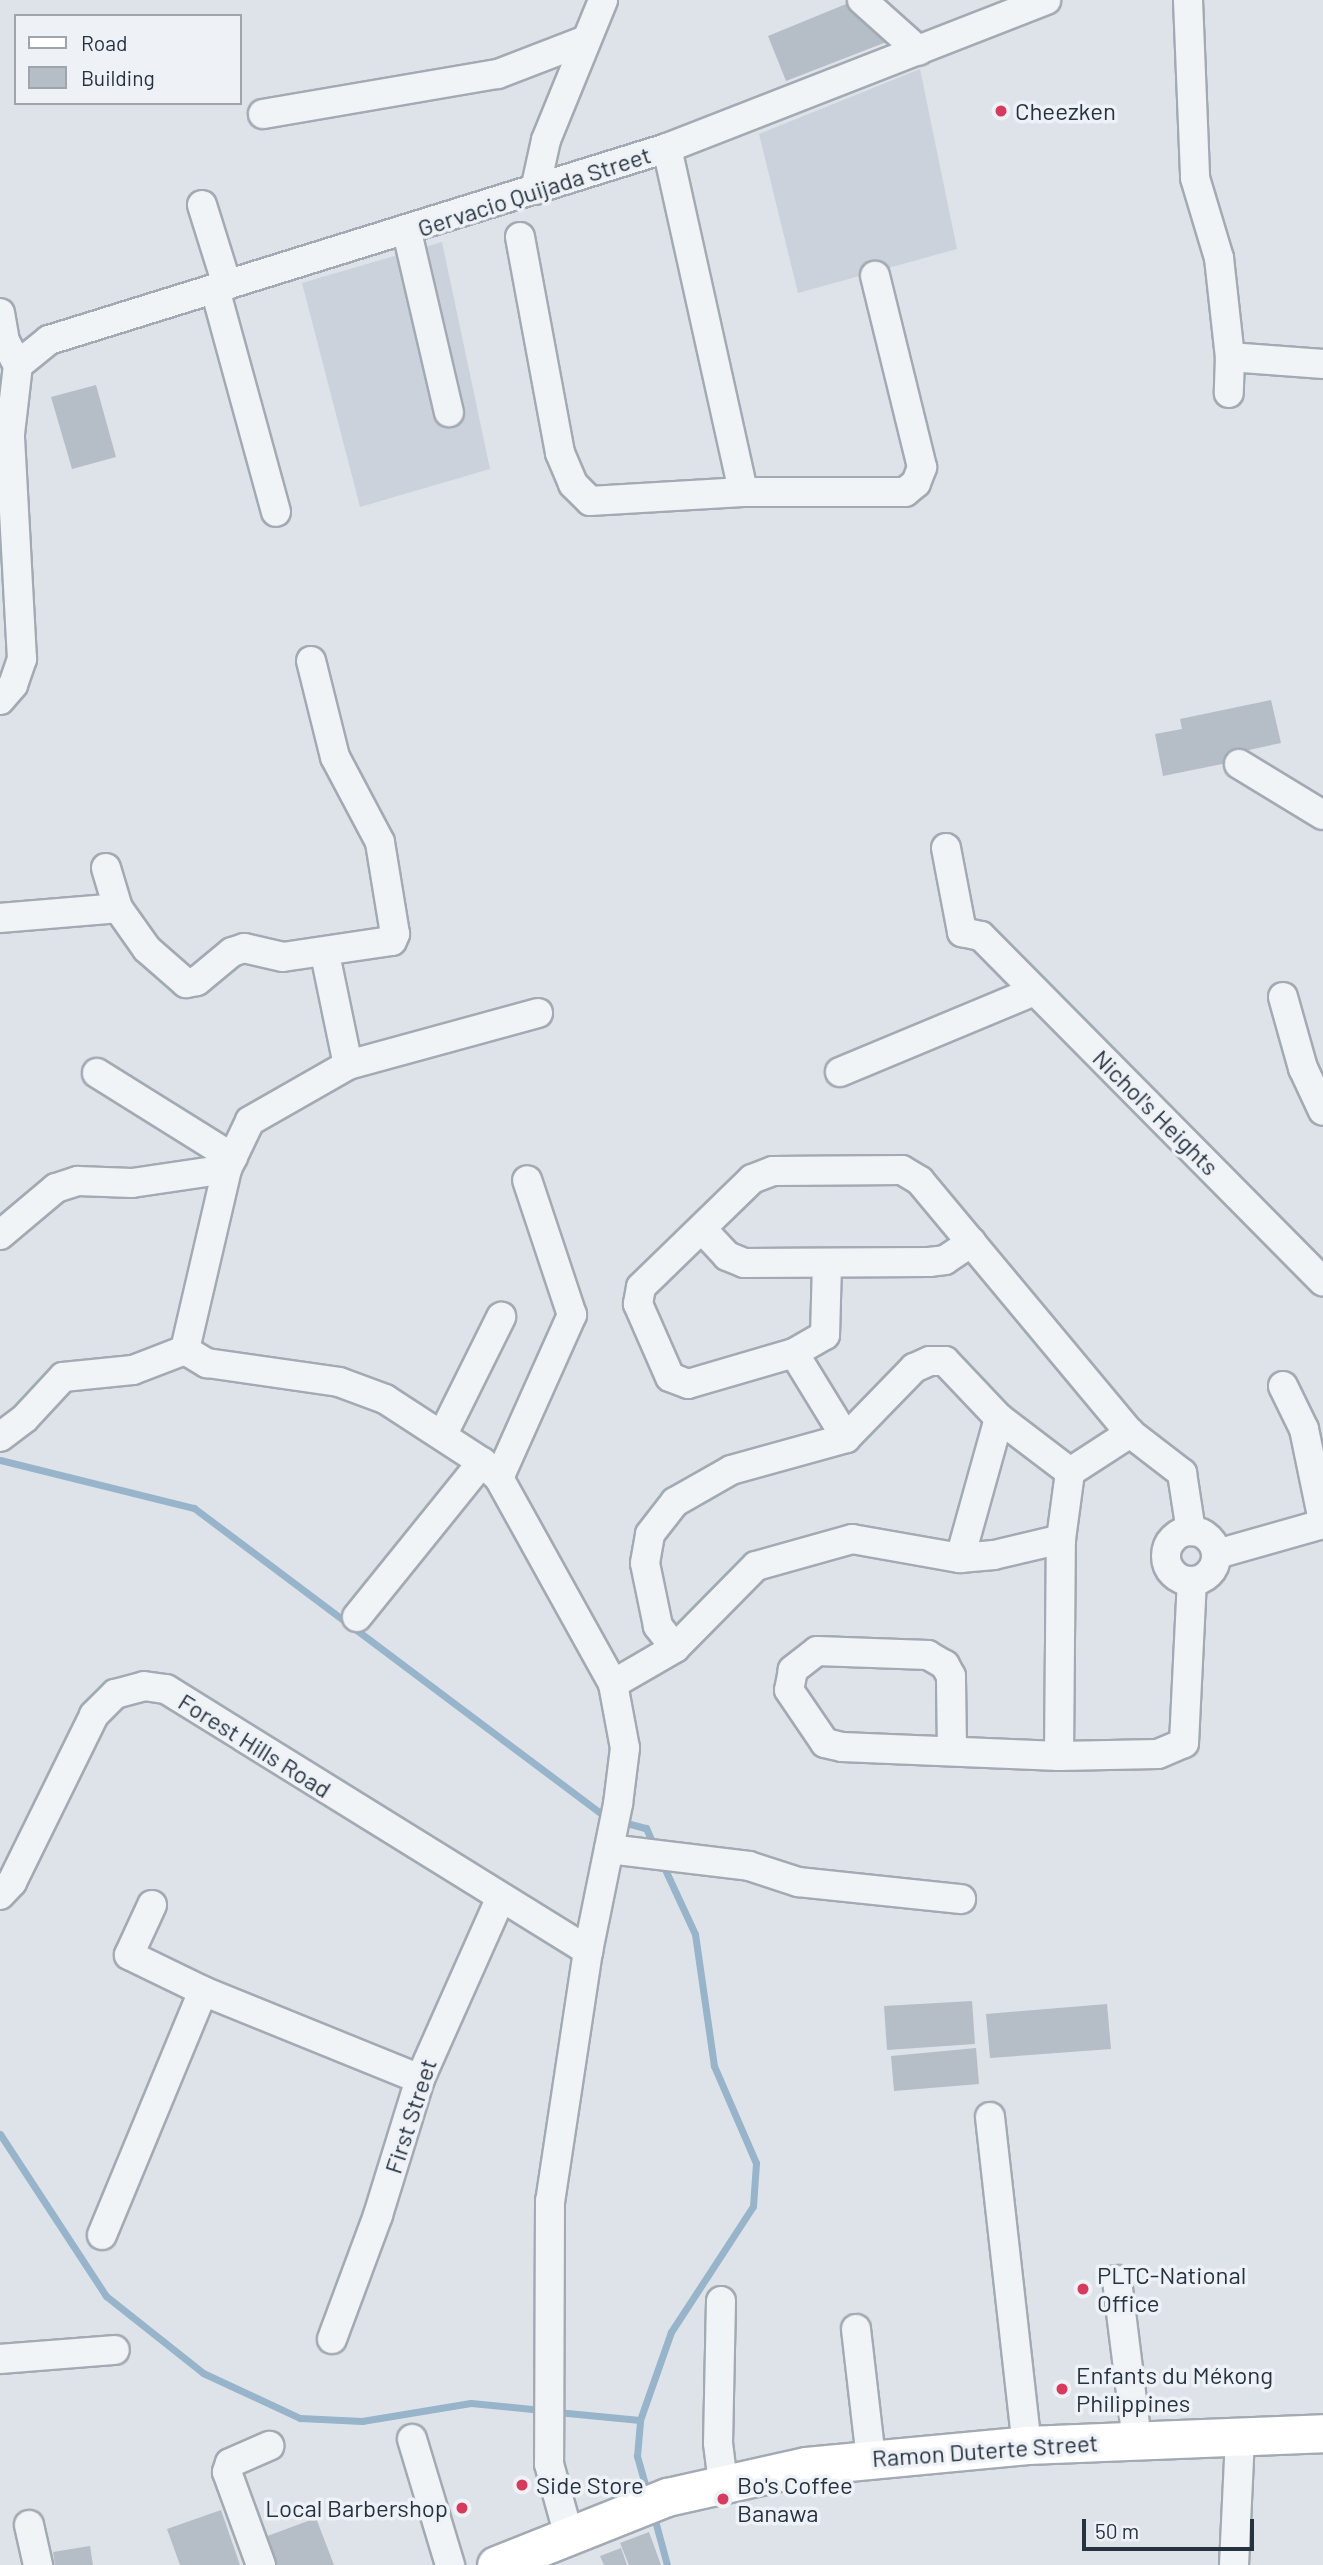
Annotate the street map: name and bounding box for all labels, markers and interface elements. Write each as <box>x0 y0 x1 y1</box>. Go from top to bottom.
legend <box>14 14 242 105</box>
text: Road <box>81 30 127 55</box>
text: Building <box>81 65 155 90</box>
place label: Cheezken <box>1015 97 1116 125</box>
marker: Cheezken <box>993 103 1009 119</box>
street label: Gervacio Quijada Street <box>414 140 654 242</box>
street label: Nichol's Heights <box>1087 1043 1225 1181</box>
street label: Forest Hills Road <box>173 1687 337 1803</box>
street label: First Street <box>378 2055 442 2177</box>
place label: PLTC-National Office <box>1097 2261 1246 2317</box>
marker: PLTC-National Office <box>1075 2281 1091 2297</box>
place label: Enfants du Mékong Philippines <box>1076 2361 1273 2417</box>
marker: Enfants du Mékong Philippines <box>1054 2381 1070 2397</box>
street label: Ramon Duterte Street <box>871 2428 1099 2472</box>
place label: Side Store <box>536 2471 644 2499</box>
place label: Bo's Coffee Banawa <box>737 2471 853 2527</box>
marker: Side Store <box>514 2477 530 2493</box>
marker: Bo's Coffee Banawa <box>715 2491 731 2507</box>
place label: Local Barbershop <box>265 2494 448 2522</box>
marker: Local Barbershop <box>454 2500 470 2516</box>
scale bar <box>1085 2506 1256 2550</box>
text: 50 m <box>1095 2518 1139 2543</box>

